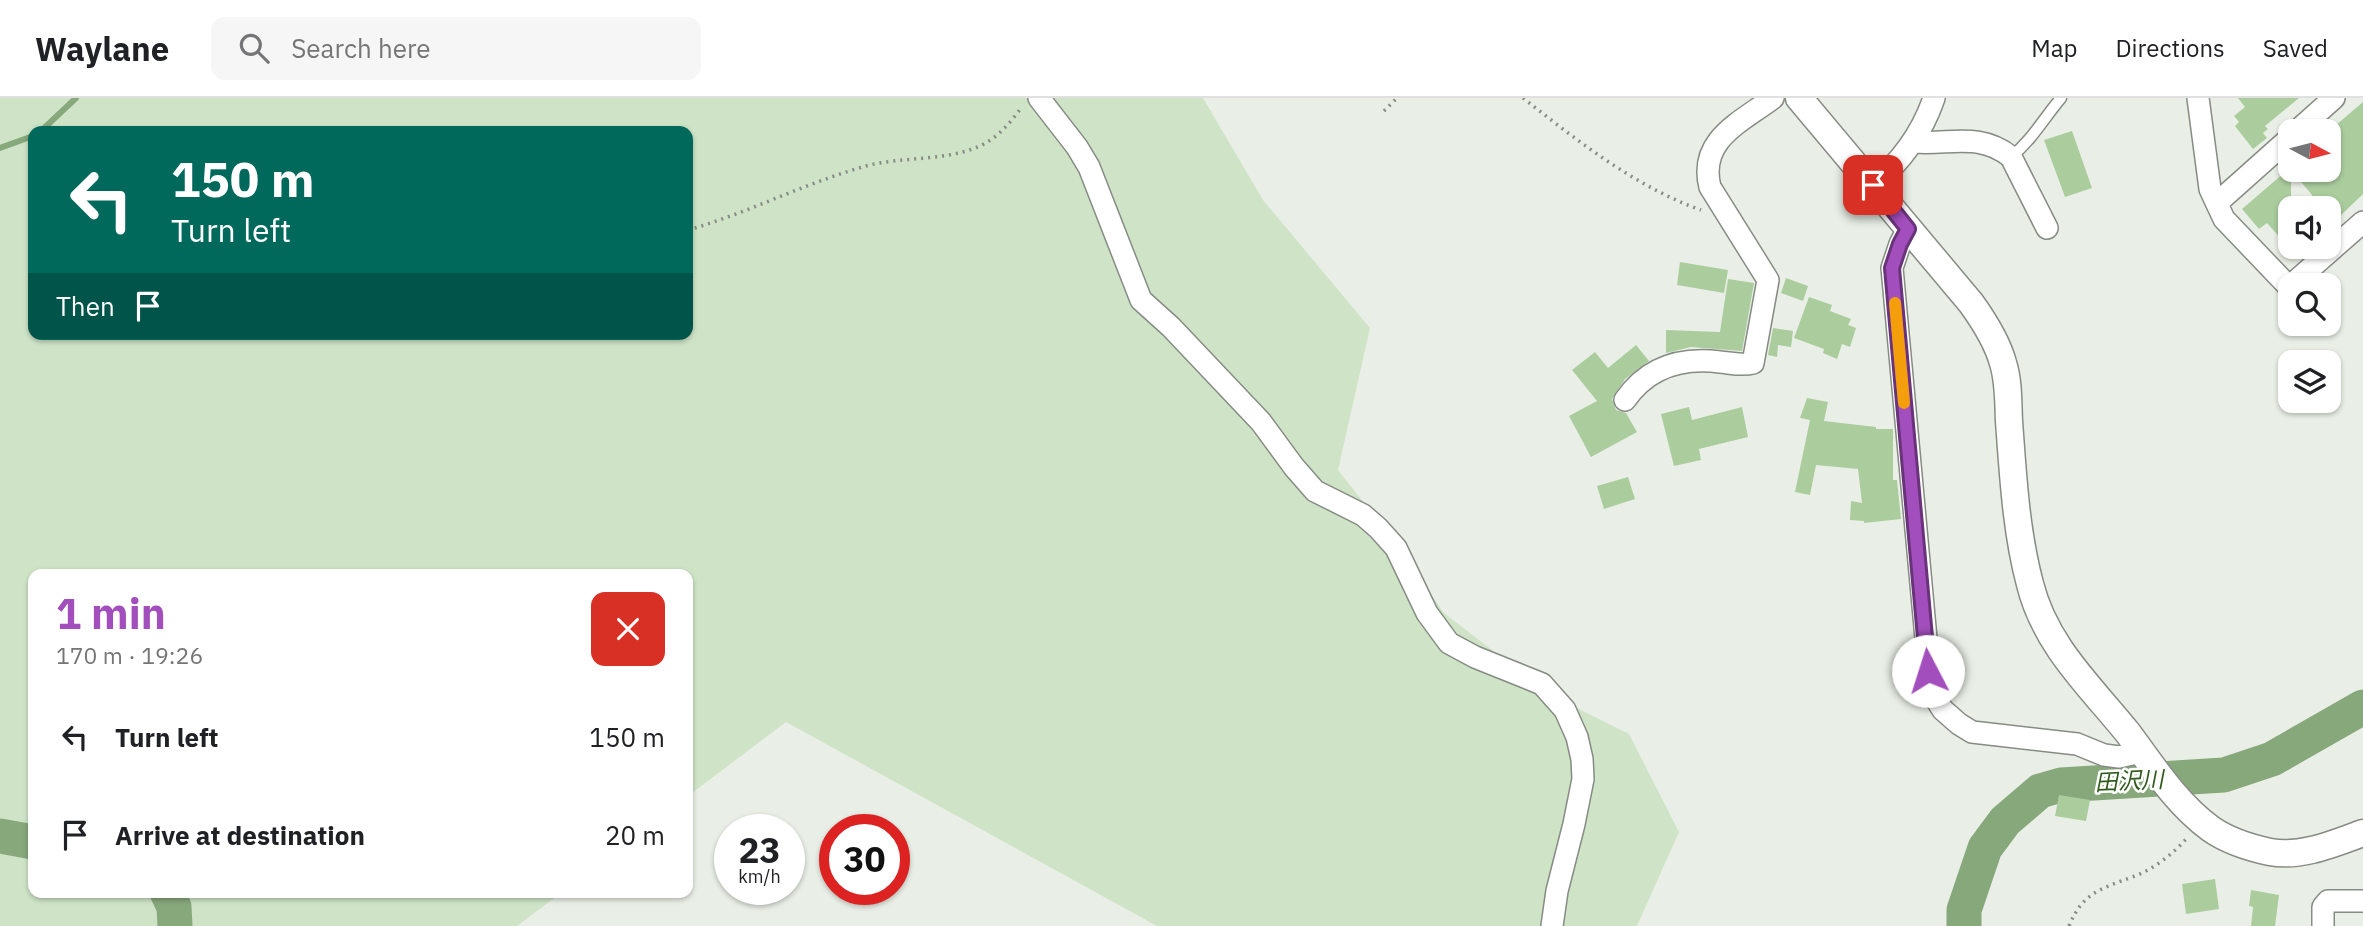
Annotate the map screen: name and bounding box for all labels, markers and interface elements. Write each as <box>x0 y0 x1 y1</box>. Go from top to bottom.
search box <box>211 17 701 80</box>
text: Waylane <box>35 27 169 70</box>
icon: search <box>235 29 273 67</box>
text: Search here <box>291 31 431 65</box>
text: Map <box>2031 32 2077 64</box>
text: Directions <box>2115 32 2225 64</box>
text: Saved <box>2263 32 2328 64</box>
north arrow <box>2278 119 2342 182</box>
map controls <box>2278 119 2341 413</box>
text: 150 m <box>171 147 315 210</box>
icon: left <box>56 154 147 245</box>
pin <box>1843 155 1903 215</box>
icon: arrive <box>1854 166 1892 204</box>
button: sound <box>2278 196 2341 259</box>
text: Turn left <box>171 209 291 251</box>
button: search <box>2278 273 2341 336</box>
icon: arrive <box>129 287 167 325</box>
text: Then <box>56 289 115 323</box>
button: layers <box>2278 350 2341 413</box>
text: 1 min <box>56 586 166 641</box>
button: close <box>591 592 665 666</box>
position arrow <box>1891 634 1965 708</box>
text: 170 m · 19:26 <box>56 640 203 670</box>
icon: left <box>56 718 94 756</box>
text: Turn left <box>115 720 218 754</box>
text: 150 m <box>589 720 665 754</box>
water label: 田沢川 <box>2094 763 2167 797</box>
speed limit sign: 30 <box>819 814 910 905</box>
icon: arrive <box>56 816 94 854</box>
text: Arrive at destination <box>115 818 365 852</box>
text: 20 m <box>605 818 665 852</box>
text: 23 <box>738 827 781 873</box>
text: km/h <box>738 865 781 888</box>

